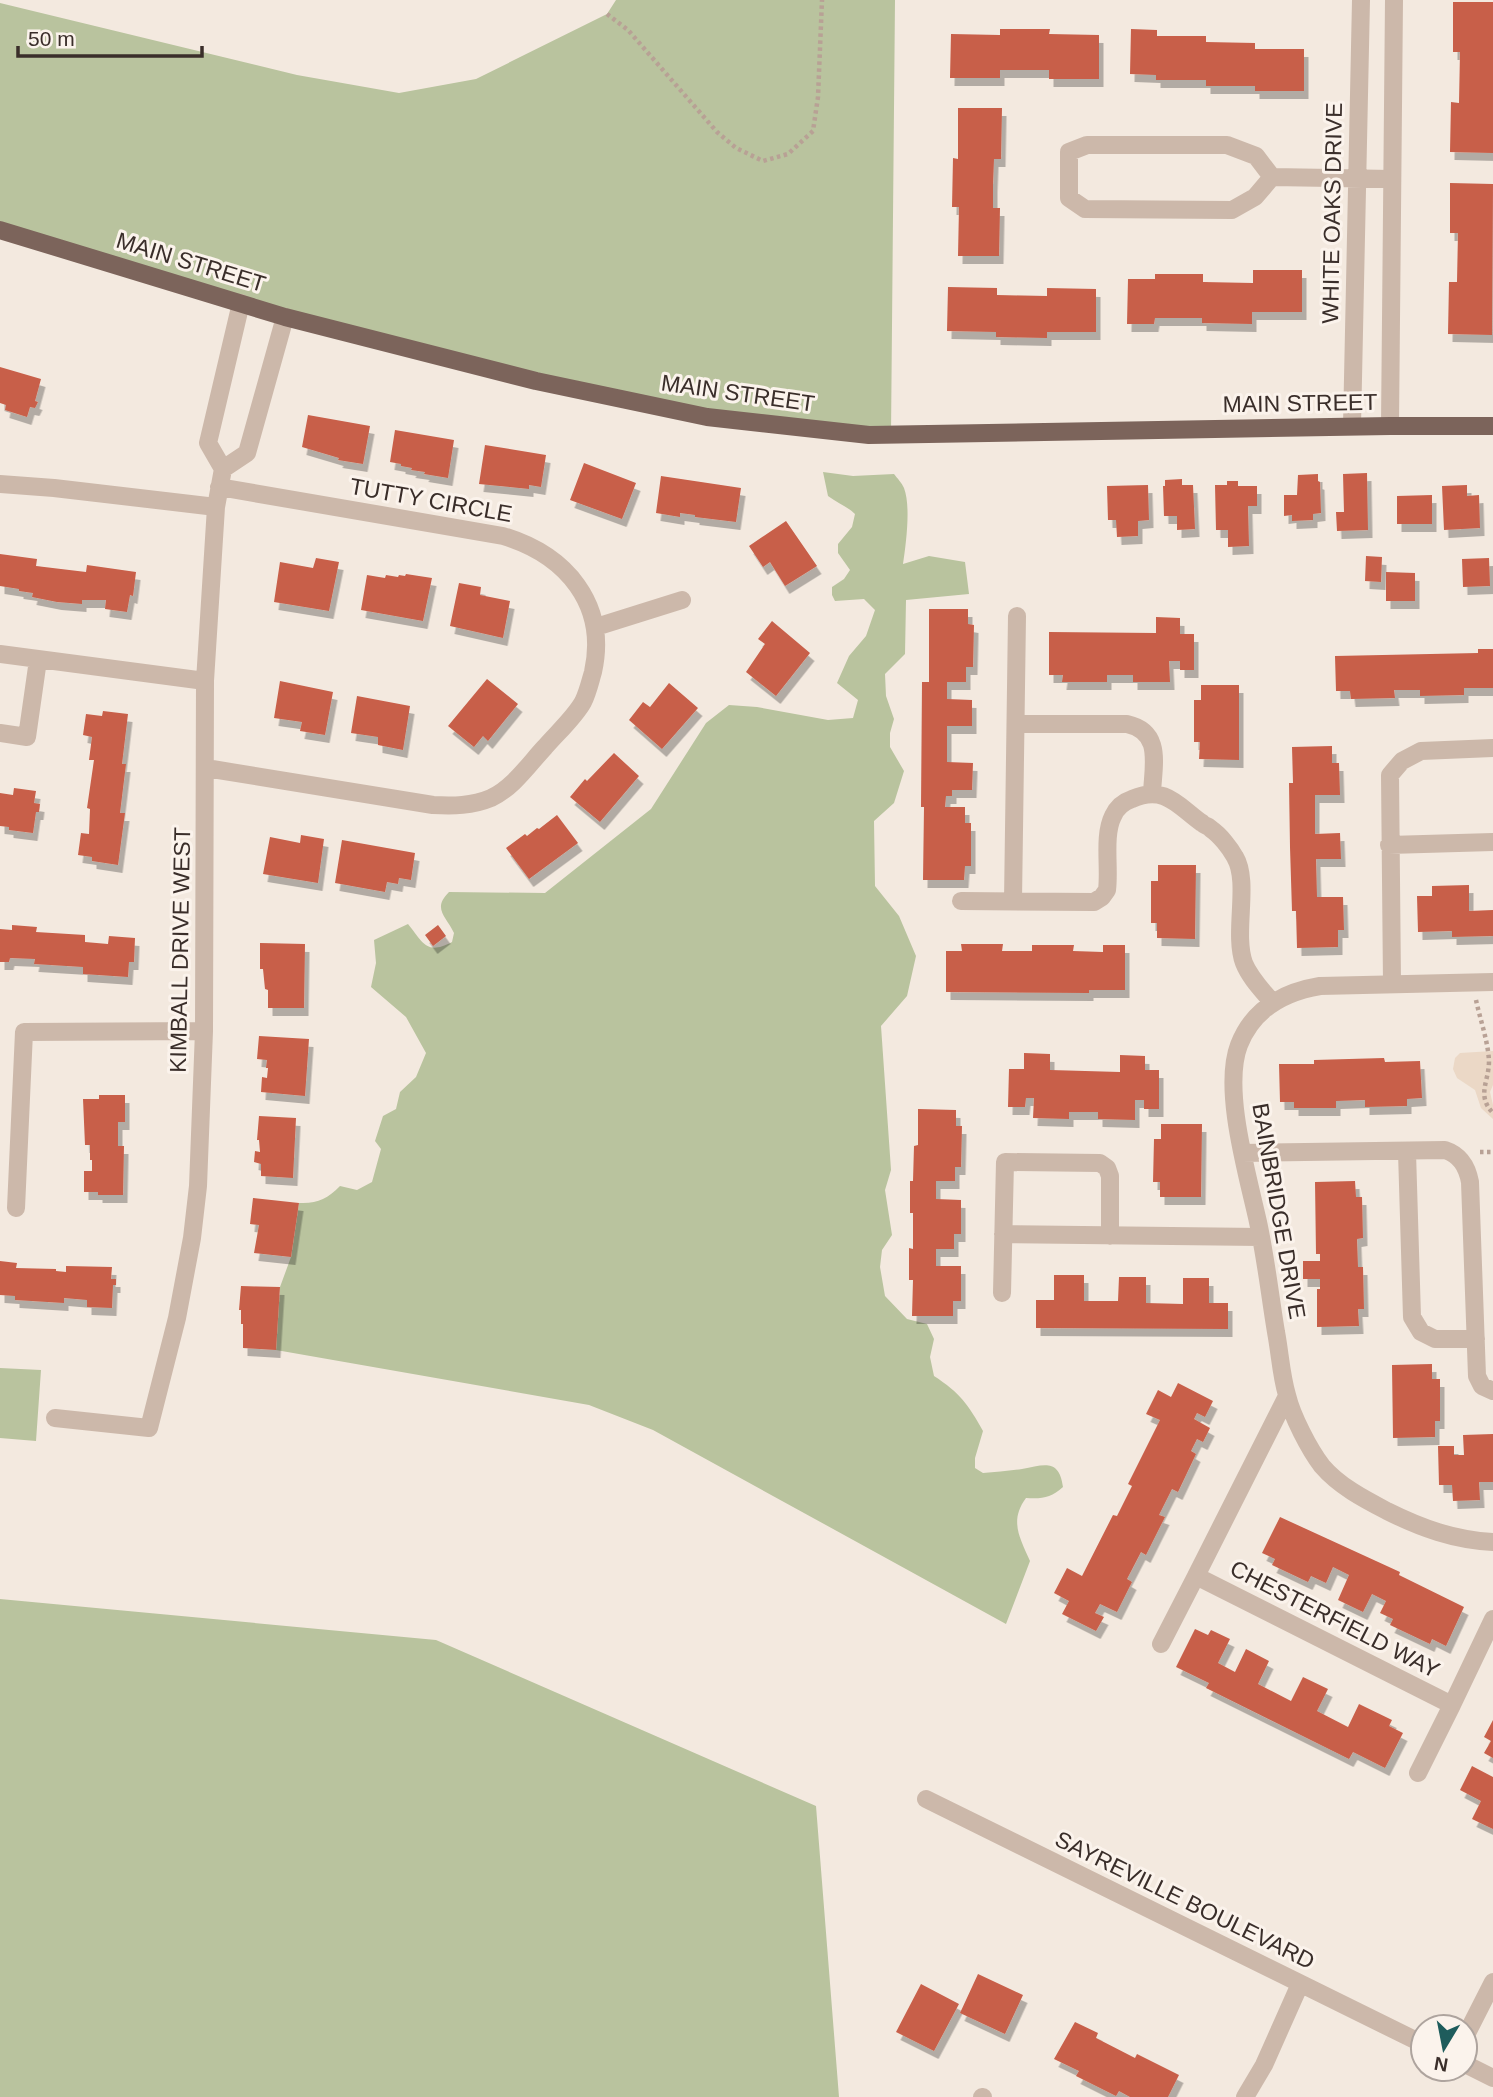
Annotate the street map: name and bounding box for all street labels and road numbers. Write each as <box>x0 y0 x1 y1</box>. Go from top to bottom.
street label: WHITE OAKS DRIVE <box>1317 102 1347 324</box>
street label: MAIN STREET <box>113 227 269 297</box>
street label: MAIN STREET <box>660 369 816 417</box>
street label: MAIN STREET <box>1222 389 1378 417</box>
street label: TUTTY CIRCLE <box>348 473 514 527</box>
street label: KIMBALL DRIVE WEST <box>165 827 195 1073</box>
street label: BAINBRIDGE DRIVE <box>1247 1101 1311 1321</box>
street label: CHESTERFIELD WAY <box>1226 1555 1444 1683</box>
street label: SAYREVILLE BOULEVARD <box>1051 1826 1319 1974</box>

